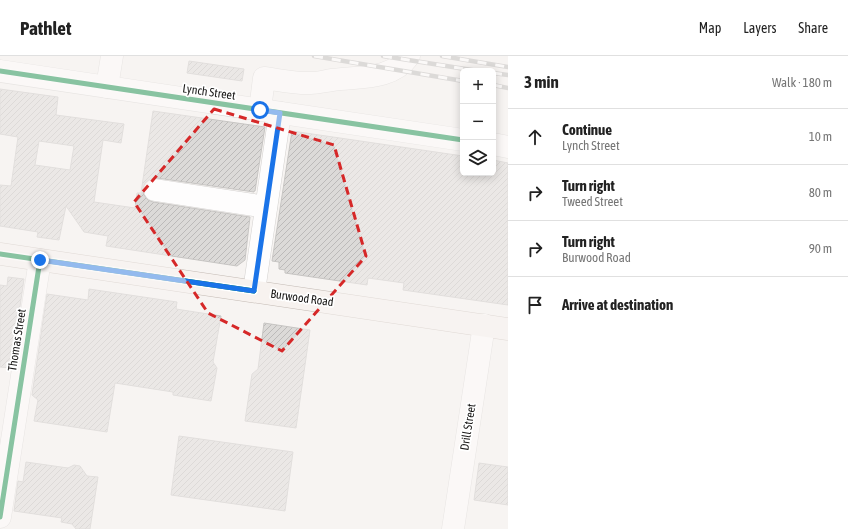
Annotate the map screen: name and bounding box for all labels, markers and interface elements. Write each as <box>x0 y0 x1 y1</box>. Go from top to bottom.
text: Pathlet <box>20 17 71 39</box>
text: Map <box>699 20 721 36</box>
text: Layers <box>743 20 776 36</box>
text: Share <box>798 20 828 36</box>
map controls <box>460 68 496 176</box>
button: + <box>460 68 496 104</box>
text: 3 min <box>524 72 559 92</box>
text: Walk · 180 m <box>772 75 832 90</box>
street label: Lynch Street <box>182 81 237 103</box>
route start <box>251 101 269 119</box>
button: − <box>460 104 496 140</box>
text: Continue <box>562 121 612 138</box>
icon: ahead <box>524 126 546 148</box>
text: 10 m <box>809 129 832 144</box>
text: Lynch Street <box>562 138 620 153</box>
button: layers <box>460 140 496 176</box>
text: Turn right <box>562 177 615 194</box>
icon: right <box>524 182 546 204</box>
text: 80 m <box>809 185 832 200</box>
text: Tweed Street <box>562 194 623 209</box>
text: Turn right <box>562 233 615 250</box>
icon: right <box>524 238 546 260</box>
text: 90 m <box>809 241 832 256</box>
text: Burwood Road <box>562 250 631 265</box>
route end <box>31 251 49 269</box>
street label: Burwood Road <box>270 287 334 309</box>
icon: arrive <box>524 294 546 316</box>
text: Arrive at destination <box>562 296 673 313</box>
street label: Thomas Street <box>5 307 29 372</box>
street label: Drill Street <box>457 402 479 451</box>

